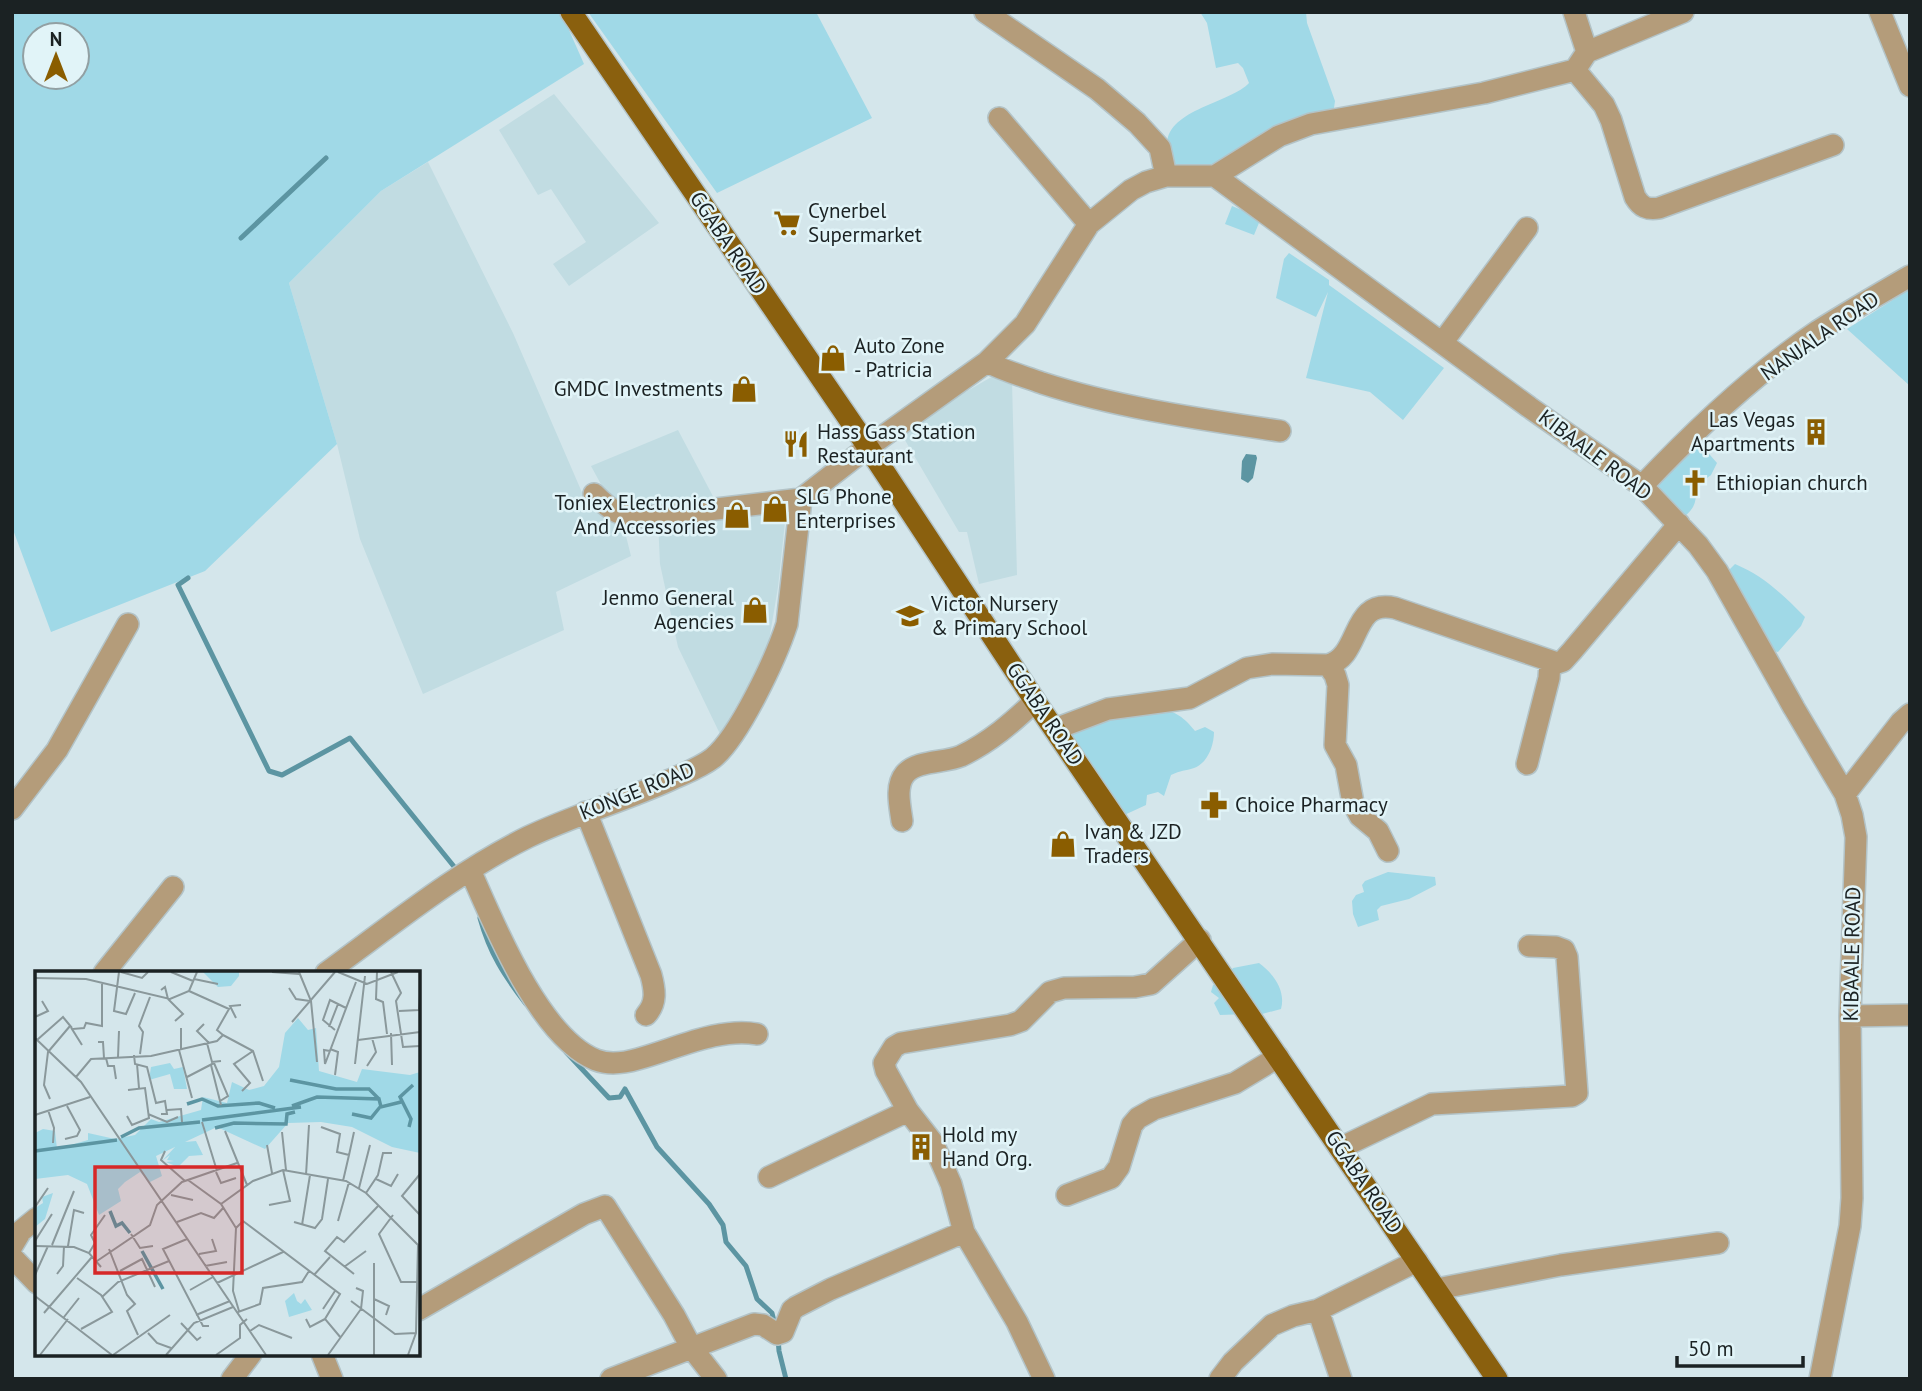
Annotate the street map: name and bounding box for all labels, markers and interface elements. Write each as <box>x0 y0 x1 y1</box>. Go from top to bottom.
north arrow <box>21 21 91 91</box>
text: N <box>50 27 62 51</box>
street label: GGABA ROAD <box>684 186 773 299</box>
place label: Cynerbel Supermarket <box>808 197 922 248</box>
supermarket icon: Cynerbel Supermarket <box>772 208 802 238</box>
street label: NANJALA ROAD <box>1755 285 1884 386</box>
place label: Auto Zone - Patricia <box>854 332 945 383</box>
shop icon: Auto Zone - Patricia <box>818 343 848 373</box>
shop icon: GMDC Investments <box>729 374 759 404</box>
place label: GMDC Investments <box>554 375 723 402</box>
street label: KIBAALE ROAD <box>1533 403 1657 506</box>
place label: Las Vegas Apartments <box>1691 406 1795 457</box>
building icon: Las Vegas Apartments <box>1801 417 1831 447</box>
place label: Hass Gass Station Restaurant <box>817 418 976 469</box>
restaurant icon: Hass Gass Station Restaurant <box>781 429 811 459</box>
church icon: Ethiopian church <box>1680 468 1710 498</box>
place label: Ethiopian church <box>1716 469 1868 496</box>
place label: SLG Phone Enterprises <box>796 483 896 534</box>
place label: Toniex Electronics And Accessories <box>554 489 716 540</box>
shop icon: SLG Phone Enterprises <box>760 494 790 524</box>
shop icon: Toniex Electronics And Accessories <box>722 500 752 530</box>
place label: Jenmo General Agencies <box>601 584 734 635</box>
place label: Victor Nursery & Primary School <box>930 590 1087 641</box>
shop icon: Jenmo General Agencies <box>740 595 770 625</box>
school or university icon: Victor Nursery & Primary School <box>895 601 925 631</box>
street label: GGABA ROAD <box>1001 657 1090 770</box>
street label: KONGE ROAD <box>575 755 698 826</box>
pharmacy icon: Choice Pharmacy <box>1199 790 1229 820</box>
place label: Choice Pharmacy <box>1235 791 1388 818</box>
place label: Ivan & JZD Traders <box>1084 818 1182 869</box>
shop icon: Ivan & JZD Traders <box>1048 829 1078 859</box>
street label: KIBAALE ROAD <box>1837 886 1866 1022</box>
inset map <box>35 971 420 1356</box>
place label: Hold my Hand Org. <box>942 1121 1032 1172</box>
street label: GGABA ROAD <box>1320 1125 1409 1238</box>
building icon: Hold my Hand Org. <box>906 1132 936 1162</box>
scale bar <box>1677 1324 1803 1368</box>
text: 50 m <box>1688 1335 1734 1362</box>

